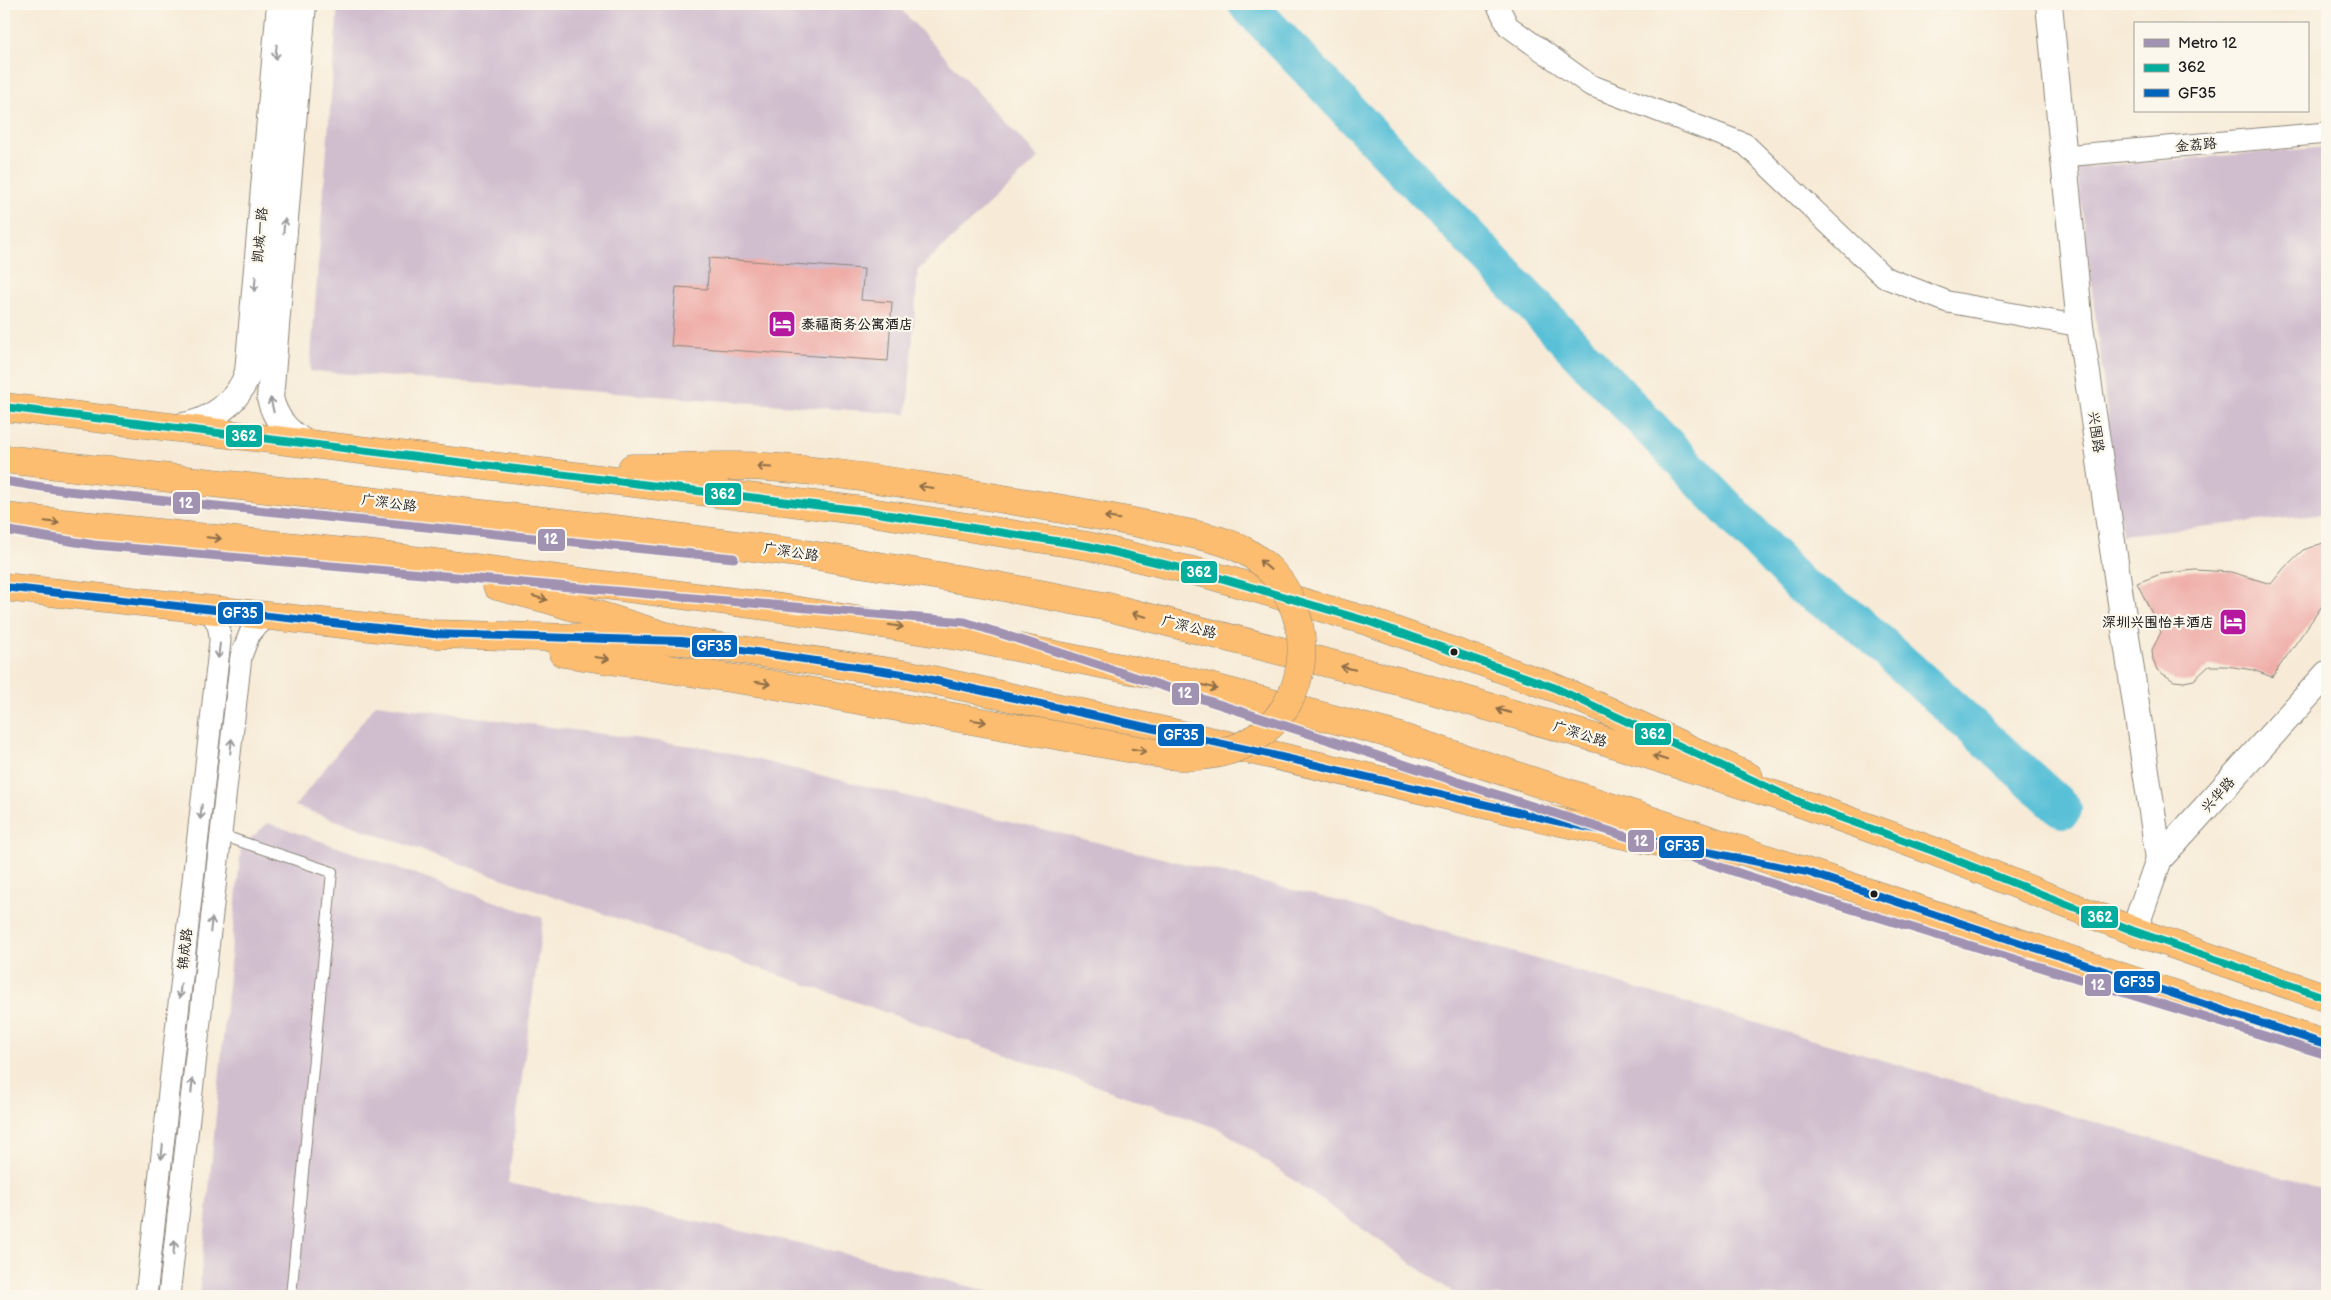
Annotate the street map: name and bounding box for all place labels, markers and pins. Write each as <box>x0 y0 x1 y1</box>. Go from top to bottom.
hotel icon: 泰福商务公寓酒店 <box>767 309 797 339</box>
place label: 泰福商务公寓酒店 <box>801 316 913 333</box>
hotel icon: 深圳兴围怡丰酒店 <box>2218 607 2248 637</box>
place label: 深圳兴围怡丰酒店 <box>2102 614 2214 631</box>
unlabelled marker <box>1449 647 1459 657</box>
unlabelled marker <box>1869 889 1879 899</box>

